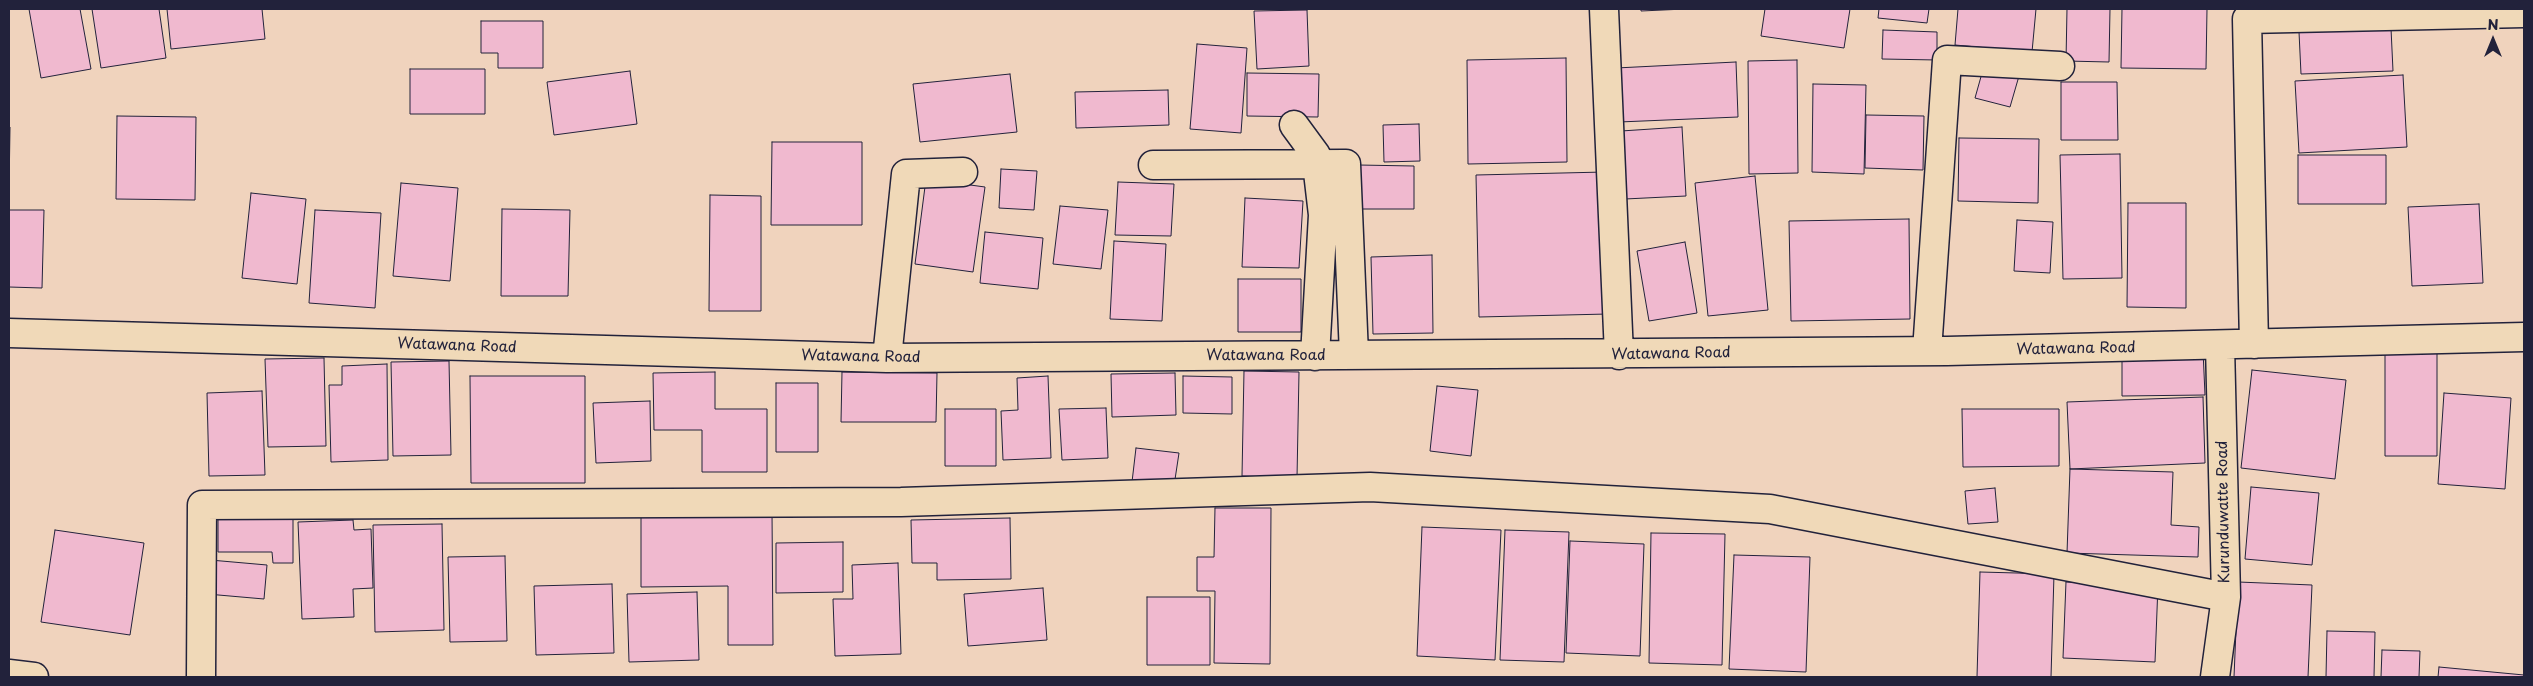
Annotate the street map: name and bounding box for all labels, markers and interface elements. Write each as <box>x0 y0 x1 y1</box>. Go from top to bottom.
text: N <box>2487 14 2499 35</box>
north arrow <box>2468 15 2518 65</box>
street label: Watawana Road <box>397 335 517 357</box>
street label: Watawana Road <box>2016 339 2136 359</box>
street label: Watawana Road <box>1611 344 1731 364</box>
street label: Watawana Road <box>801 347 921 367</box>
street label: Watawana Road <box>1206 347 1326 365</box>
street label: Kurunduwatte Road <box>2214 440 2234 584</box>

